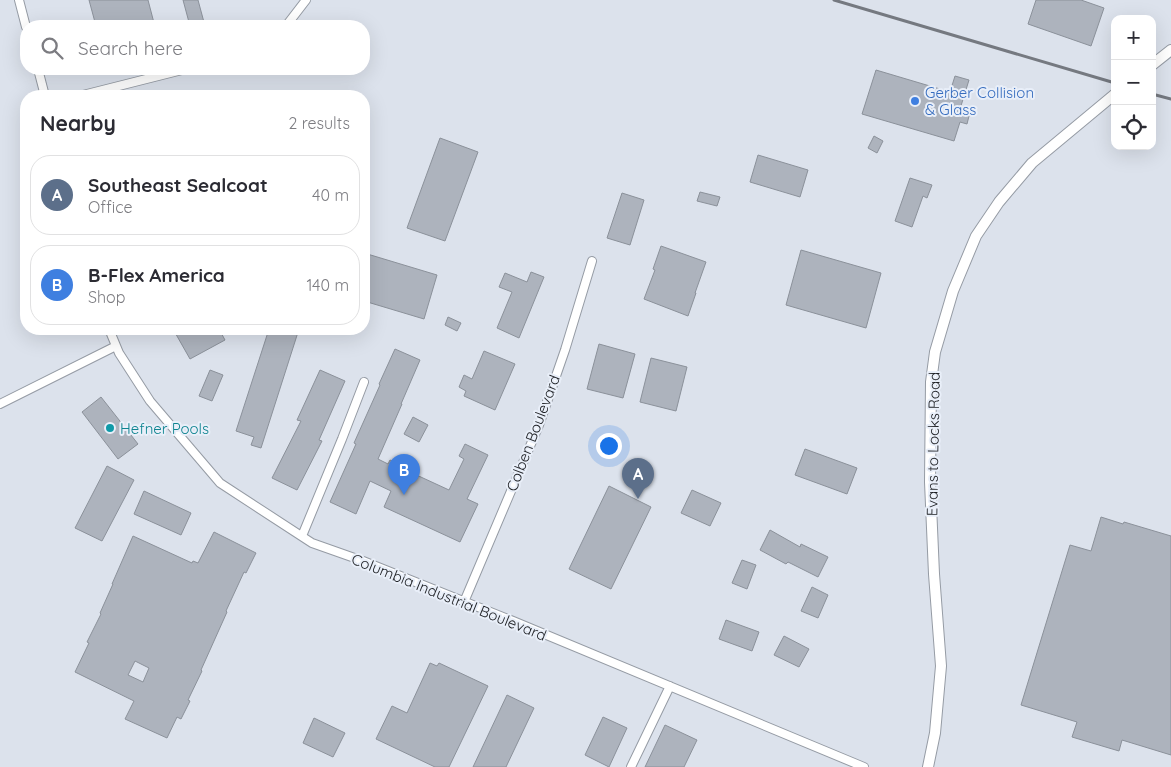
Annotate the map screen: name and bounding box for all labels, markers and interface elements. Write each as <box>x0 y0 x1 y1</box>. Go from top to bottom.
map controls <box>1111 15 1156 150</box>
button: + <box>1111 15 1156 60</box>
search box <box>20 20 370 75</box>
icon: search <box>38 34 66 62</box>
text: Search here <box>78 36 183 60</box>
button: − <box>1111 60 1156 105</box>
place label: Gerber Collision & Glass <box>925 83 1034 119</box>
marker: Gerber Collision & Glass <box>909 95 921 107</box>
button: locate <box>1111 105 1156 150</box>
text: Nearby <box>40 110 116 136</box>
text: 2 results <box>288 113 350 133</box>
text: Southeast Sealcoat <box>88 173 268 197</box>
text: A <box>52 185 62 205</box>
text: 40 m <box>312 185 349 205</box>
text: Office <box>88 197 133 217</box>
text: B-Flex America <box>88 263 225 287</box>
text: B <box>52 275 62 295</box>
text: 140 m <box>306 275 349 295</box>
text: Shop <box>88 287 125 307</box>
street label: Colben Boulevard <box>502 372 564 494</box>
street label: Evans to Locks Road <box>922 372 944 516</box>
place label: Hefner Pools <box>120 419 209 438</box>
marker: Hefner Pools <box>104 422 116 434</box>
your location <box>596 433 622 459</box>
pin: B <box>388 454 420 495</box>
pin: A <box>622 458 654 499</box>
street label: Columbia Industrial Boulevard <box>349 549 549 645</box>

